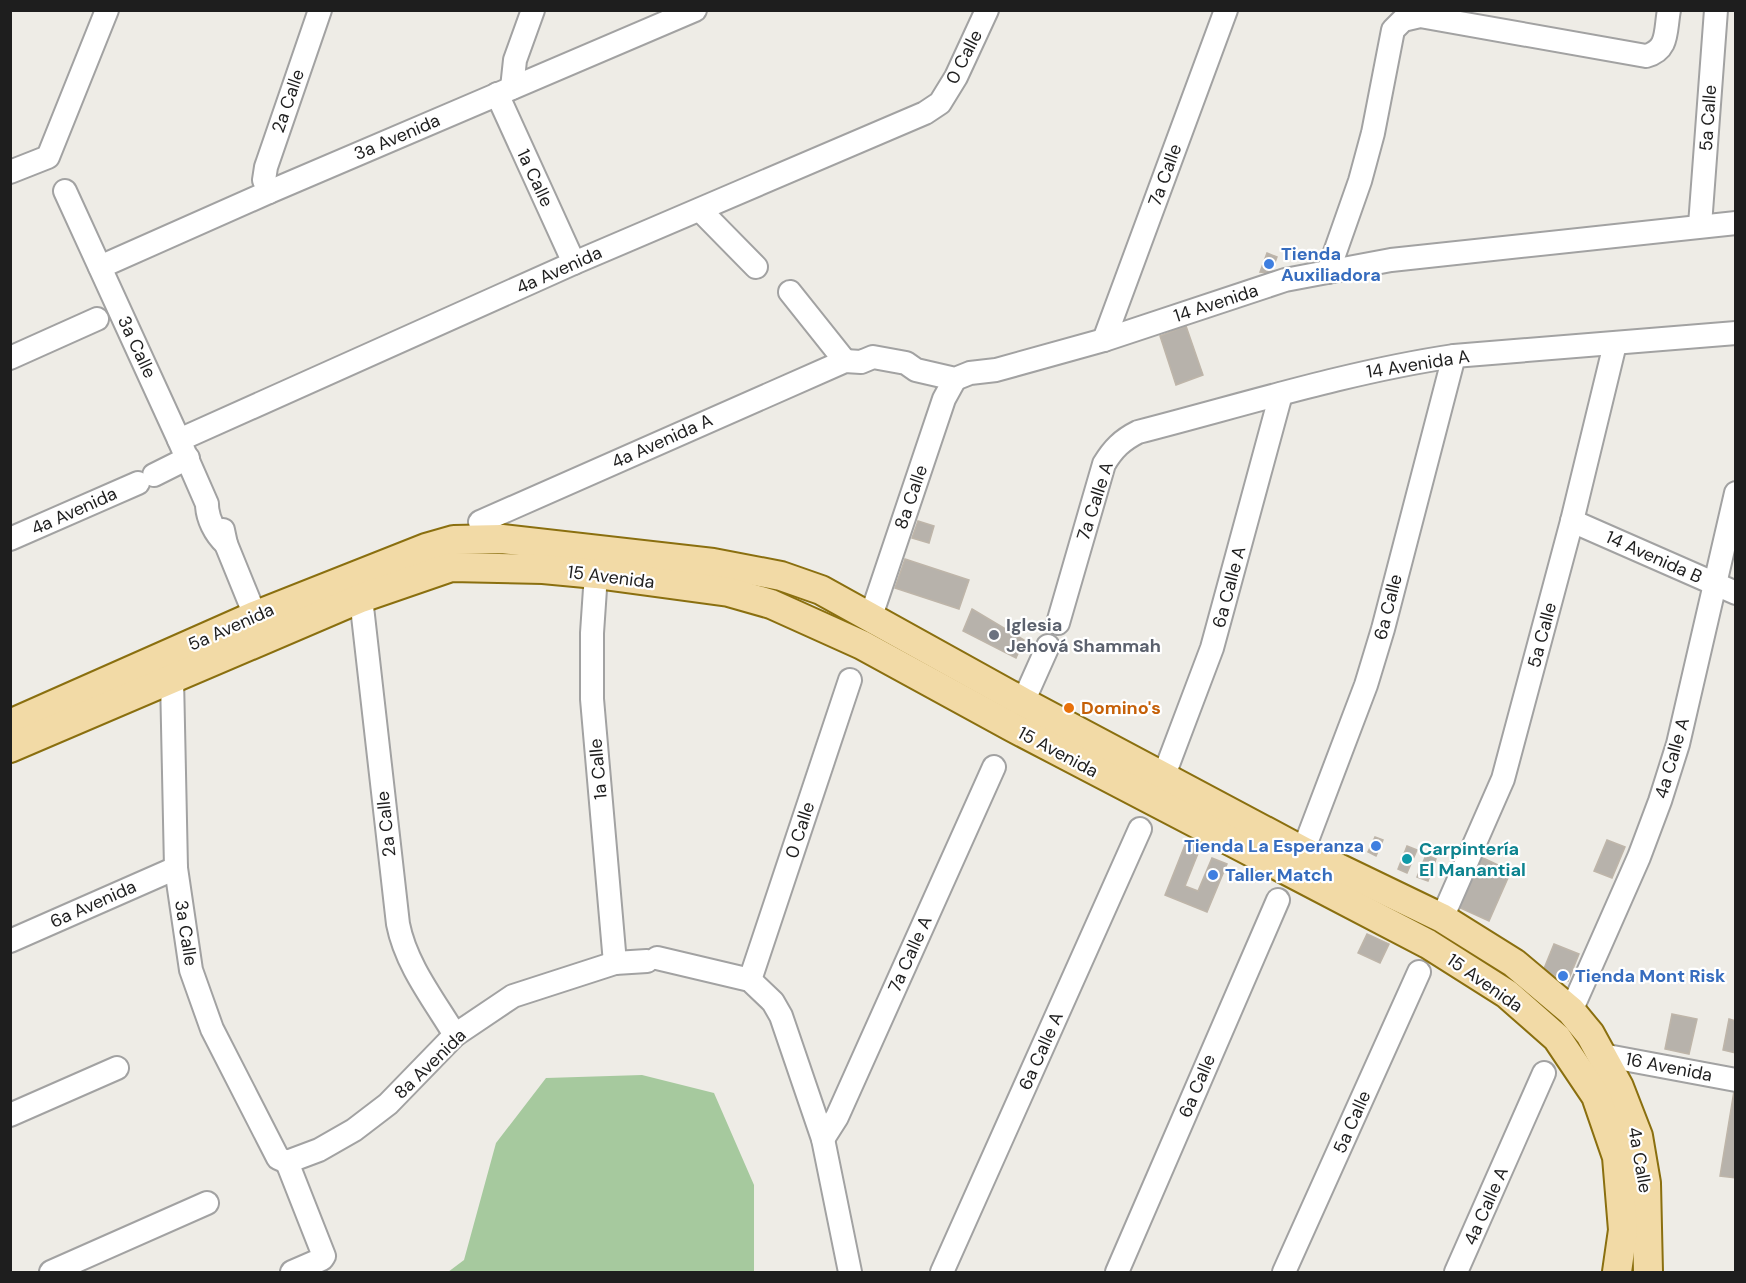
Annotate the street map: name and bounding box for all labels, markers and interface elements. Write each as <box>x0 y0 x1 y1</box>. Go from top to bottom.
street label: 0 Calle <box>940 26 988 88</box>
street label: 2a Calle <box>266 66 310 136</box>
street label: 5a Calle <box>1694 84 1722 152</box>
street label: 3a Avenida <box>350 108 444 166</box>
street label: 7a Calle <box>1143 141 1187 209</box>
street label: 1a Calle <box>511 145 559 211</box>
street label: 4a Avenida <box>512 240 606 300</box>
place label: Tienda Auxiliadora <box>1281 242 1381 287</box>
marker: Tienda Auxiliadora <box>1262 257 1276 271</box>
street label: 14 Avenida <box>1171 278 1261 328</box>
street label: 3a Calle <box>112 312 162 382</box>
street label: 14 Avenida A <box>1365 344 1471 384</box>
street label: 4a Avenida A <box>608 408 716 474</box>
street label: 7a Calle A <box>1071 459 1119 543</box>
street label: 8a Calle <box>889 462 933 532</box>
street label: 4a Avenida <box>27 481 121 541</box>
street label: 14 Avenida B <box>1602 525 1706 589</box>
street label: 6a Calle A <box>1207 543 1251 630</box>
street label: 15 Avenida <box>566 560 656 594</box>
street label: 6a Calle <box>1368 572 1408 642</box>
street label: 5a Avenida <box>184 597 278 657</box>
street label: 5a Calle <box>1522 600 1562 670</box>
place label: Iglesia Jehová Shammah <box>1006 613 1161 658</box>
marker: Iglesia Jehová Shammah <box>987 628 1001 642</box>
place label: Domino's <box>1081 696 1161 720</box>
marker: Domino's <box>1062 701 1076 715</box>
street label: 4a Calle A <box>1649 715 1695 801</box>
street label: 15 Avenida <box>1014 721 1102 783</box>
street label: 1a Calle <box>583 737 613 801</box>
street label: 2a Calle <box>371 790 401 858</box>
street label: 0 Calle <box>780 799 820 861</box>
place label: Tienda La Esperanza <box>1184 834 1364 858</box>
place label: Carpintería El Manantial <box>1419 837 1526 882</box>
marker: Tienda La Esperanza <box>1369 839 1383 853</box>
marker: Carpintería El Manantial <box>1400 852 1414 866</box>
place label: Taller Match <box>1225 863 1333 887</box>
marker: Taller Match <box>1206 868 1220 882</box>
street label: 6a Avenida <box>46 874 140 934</box>
street label: 3a Calle <box>169 898 203 968</box>
street label: 7a Calle A <box>883 912 938 996</box>
street label: 15 Avenida <box>1442 948 1528 1018</box>
place label: Tienda Mont Risk <box>1575 964 1726 988</box>
marker: Tienda Mont Risk <box>1556 969 1570 983</box>
street label: 6a Calle A <box>1013 1008 1069 1094</box>
street label: 8a Avenida <box>389 1024 471 1104</box>
street label: 16 Avenida <box>1624 1047 1714 1087</box>
street label: 6a Calle <box>1173 1051 1221 1121</box>
street label: 5a Calle <box>1328 1087 1376 1157</box>
street label: 4a Calle <box>1622 1125 1658 1195</box>
street label: 4a Calle A <box>1458 1163 1514 1249</box>

